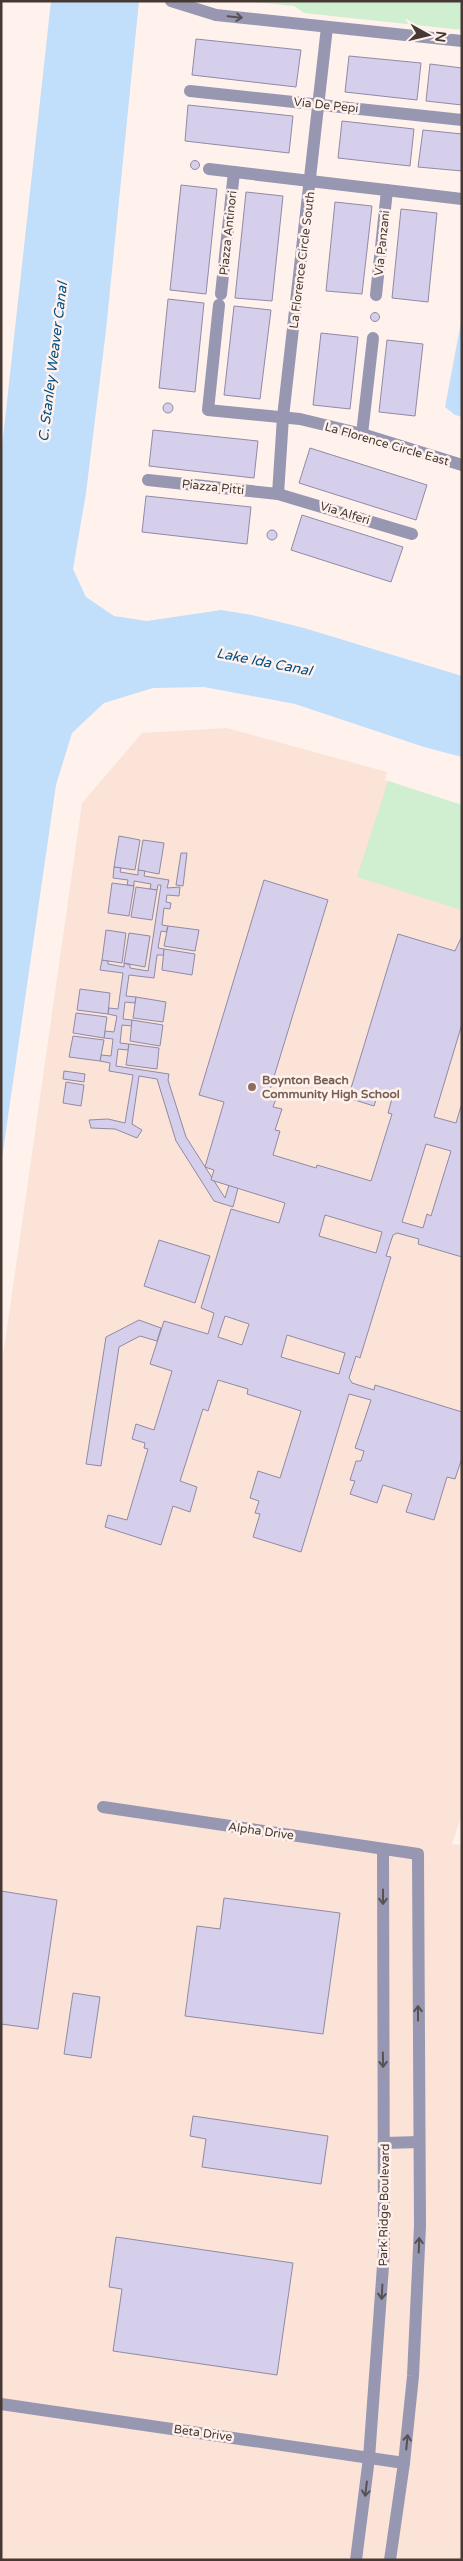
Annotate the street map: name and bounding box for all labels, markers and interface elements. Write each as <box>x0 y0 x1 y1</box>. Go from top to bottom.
north arrow <box>403 10 453 60</box>
one-way arrow <box>227 12 243 22</box>
text: N <box>431 30 450 43</box>
street label: Via De Pepi <box>293 95 359 115</box>
street label: Piazza Antinori <box>217 190 239 276</box>
street label: La Florence Circle South <box>287 191 317 329</box>
street label: Via Panzani <box>372 210 392 276</box>
water label: C. Stanley Weaver Canal <box>35 280 71 443</box>
street label: La Florence Circle East <box>323 420 451 469</box>
street label: Piazza Pitti <box>181 477 245 497</box>
street label: Via Alferi <box>318 499 372 527</box>
water label: Lake Ida Canal <box>215 644 315 680</box>
place label: Boynton Beach Community High School <box>262 1073 400 1102</box>
marker: Boynton Beach Community High School <box>246 1081 258 1093</box>
street label: Alpha Drive <box>227 1819 295 1843</box>
one-way arrow <box>378 1889 388 1905</box>
one-way arrow <box>413 2005 423 2021</box>
one-way arrow <box>378 2052 388 2068</box>
street label: Park Ridge Boulevard <box>376 2143 392 2267</box>
one-way arrow <box>414 2237 424 2254</box>
one-way arrow <box>378 2284 387 2300</box>
street label: Beta Drive <box>173 2422 233 2444</box>
one-way arrow <box>402 2434 411 2450</box>
one-way arrow <box>361 2481 371 2497</box>

